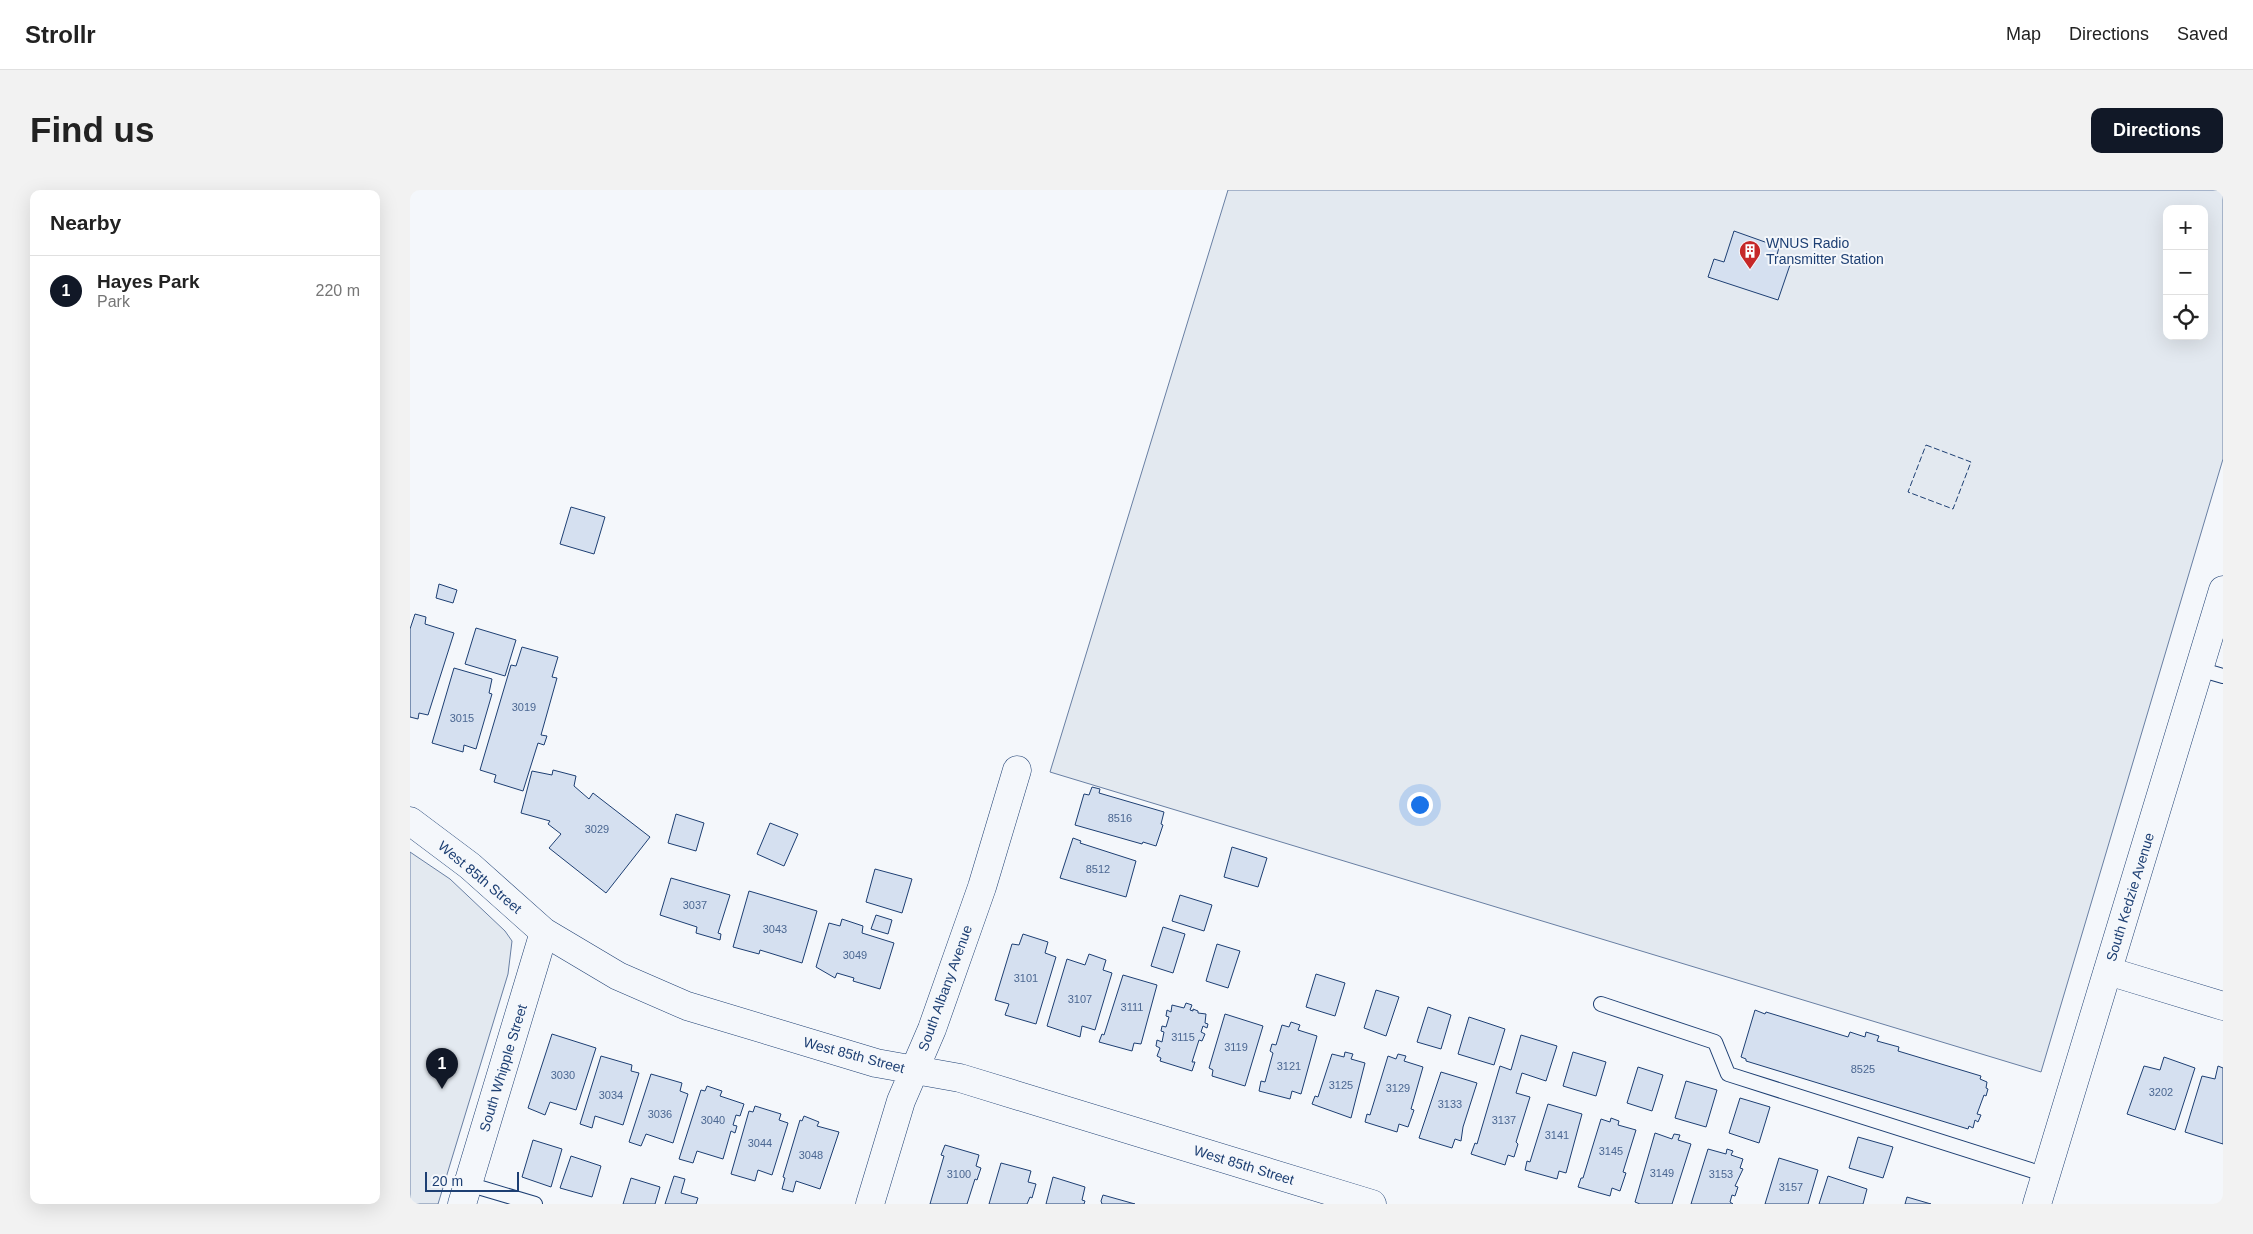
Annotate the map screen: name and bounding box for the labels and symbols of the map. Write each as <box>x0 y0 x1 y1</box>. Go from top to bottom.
place label: WNUS Radio Transmitter Station <box>1766 235 1884 267</box>
building icon: WNUS Radio Transmitter Station <box>1738 239 1762 270</box>
house number: 3019 <box>512 701 536 713</box>
house number: 3015 <box>450 712 474 724</box>
your location <box>1407 792 1433 818</box>
house number: 8516 <box>1108 812 1132 824</box>
house number: 3029 <box>585 823 609 835</box>
street label: South Kedzie Avenue <box>2103 831 2157 963</box>
street label: West 85th Street <box>435 837 525 917</box>
house number: 8512 <box>1086 863 1110 875</box>
house number: 3037 <box>683 899 707 911</box>
house number: 3043 <box>763 923 787 935</box>
street label: South Albany Avenue <box>915 923 975 1053</box>
house number: 3049 <box>843 949 867 961</box>
house number: 3101 <box>1014 972 1038 984</box>
house number: 3107 <box>1068 993 1092 1005</box>
house number: 3111 <box>1121 1001 1143 1013</box>
street label: South Whipple Street <box>476 1002 530 1134</box>
house number: 3115 <box>1171 1031 1195 1043</box>
street label: West 85th Street <box>802 1034 906 1076</box>
house number: 3119 <box>1224 1041 1248 1053</box>
pin: 1 <box>426 1048 458 1089</box>
house number: 3121 <box>1277 1060 1301 1072</box>
house number: 8525 <box>1851 1063 1875 1075</box>
house number: 3030 <box>551 1069 575 1081</box>
house number: 3125 <box>1329 1079 1353 1091</box>
house number: 3129 <box>1386 1082 1410 1094</box>
house number: 3202 <box>2149 1086 2173 1098</box>
house number: 3034 <box>599 1089 623 1101</box>
house number: 3133 <box>1438 1098 1462 1110</box>
house number: 3036 <box>648 1108 672 1120</box>
house number: 3040 <box>701 1114 725 1126</box>
house number: 3137 <box>1492 1114 1516 1126</box>
house number: 3141 <box>1545 1129 1569 1141</box>
house number: 3044 <box>748 1137 772 1149</box>
street label: West 85th Street <box>1192 1142 1296 1188</box>
house number: 3145 <box>1599 1145 1623 1157</box>
house number: 3048 <box>799 1149 823 1161</box>
house number: 3149 <box>1650 1167 1674 1179</box>
house number: 3100 <box>947 1168 971 1180</box>
house number: 3153 <box>1709 1168 1733 1180</box>
scale bar <box>425 1169 519 1192</box>
house number: 3157 <box>1779 1181 1803 1193</box>

